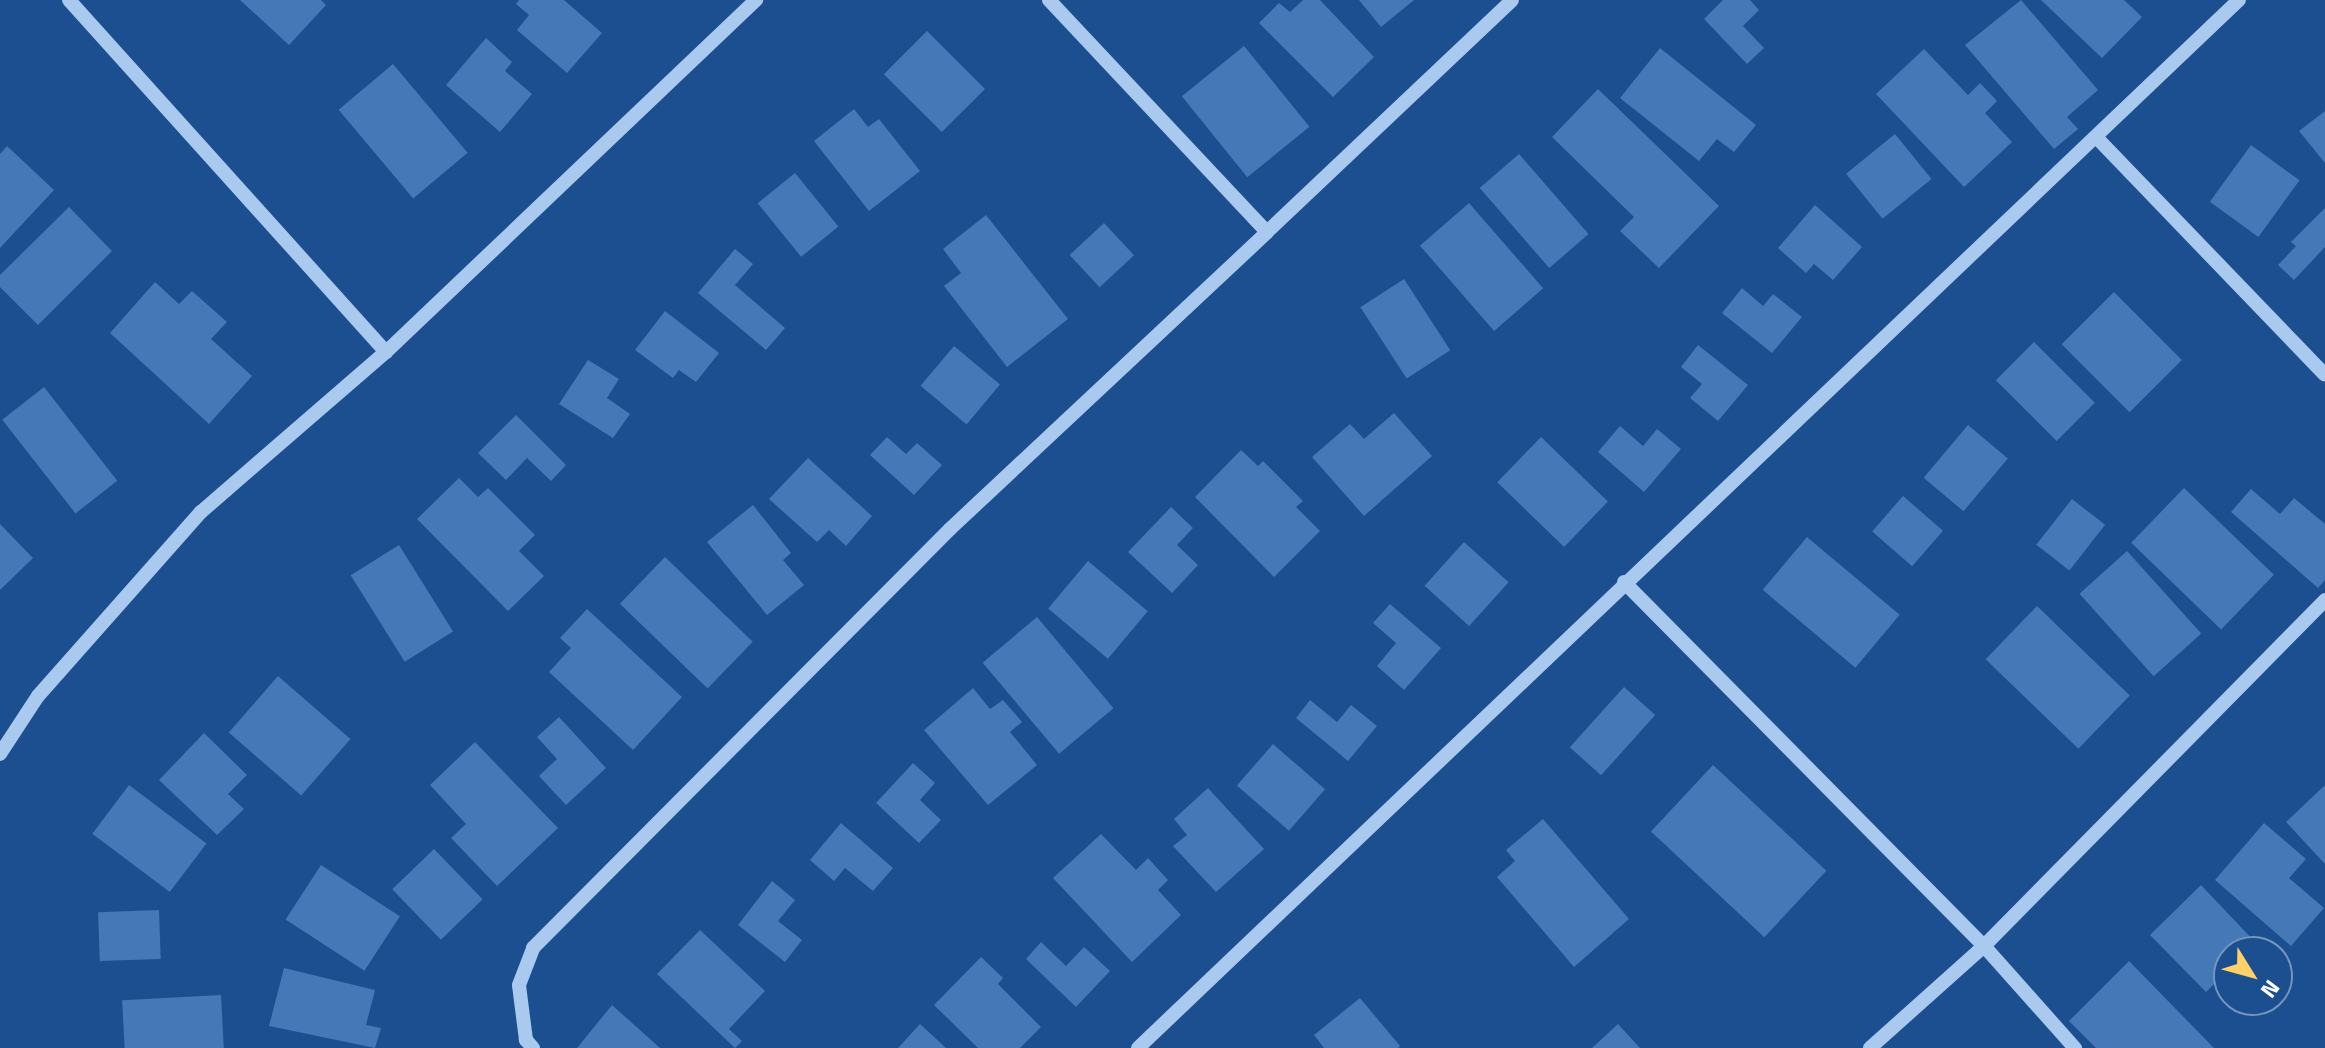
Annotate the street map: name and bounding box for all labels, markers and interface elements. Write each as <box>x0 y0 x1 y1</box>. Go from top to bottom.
north arrow <box>2213 936 2293 1016</box>
text: N <box>2252 973 2289 1006</box>

